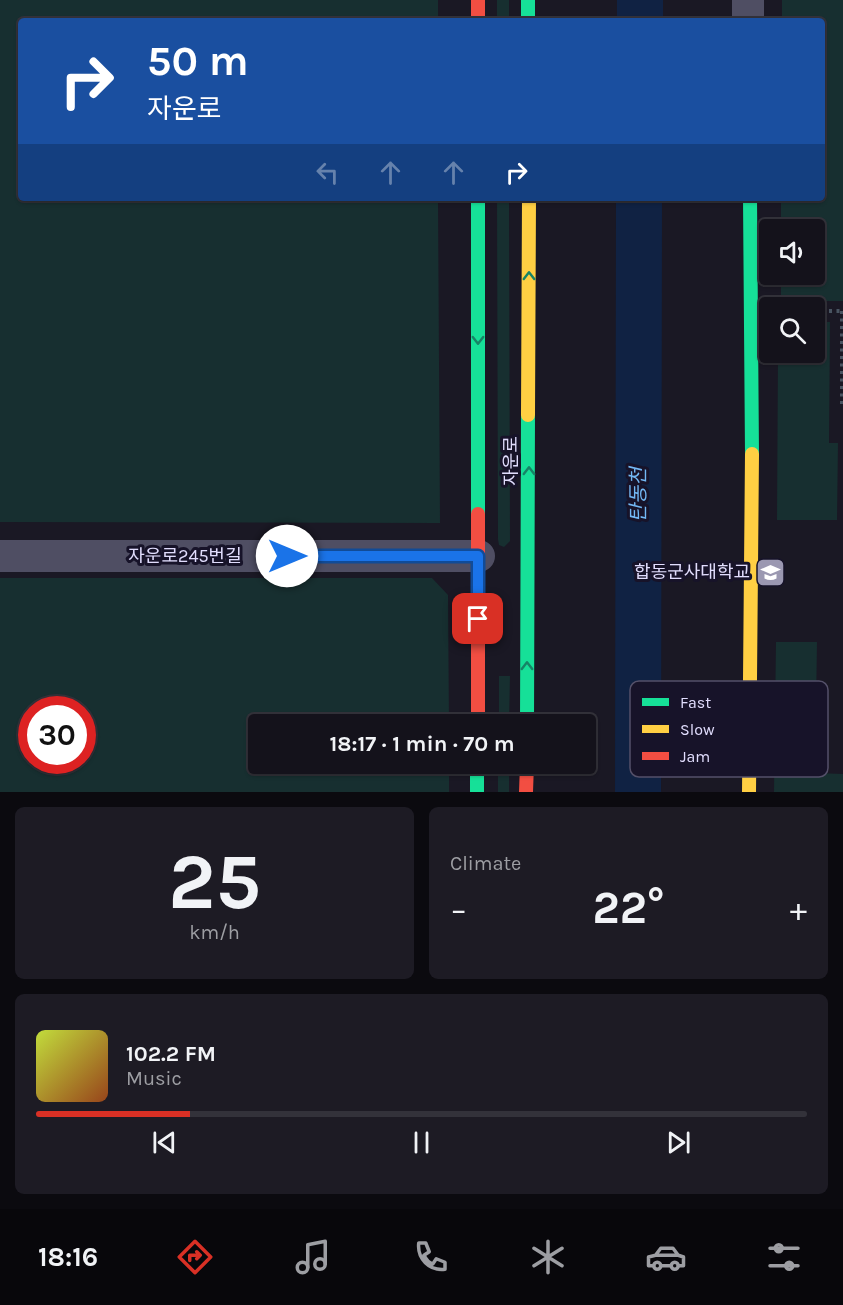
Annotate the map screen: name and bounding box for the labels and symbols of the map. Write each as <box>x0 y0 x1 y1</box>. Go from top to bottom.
one-way arrow <box>523 272 535 281</box>
one-way arrow <box>472 336 484 345</box>
street label: 자운로 <box>500 436 522 486</box>
water label: 탄동천 <box>627 465 650 523</box>
one-way arrow <box>523 467 535 476</box>
position arrow <box>255 524 319 588</box>
street label: 자운로245번길 <box>128 545 242 567</box>
school or university icon: 합동군사대학교 <box>755 556 787 588</box>
place label: 합동군사대학교 <box>634 561 750 583</box>
pin <box>452 593 503 644</box>
one-way arrow <box>521 662 533 671</box>
legend <box>630 681 828 777</box>
text: Fast <box>680 693 711 712</box>
speed limit sign: 30 <box>18 696 96 774</box>
text: Slow <box>680 720 715 739</box>
text: Jam <box>680 747 710 766</box>

